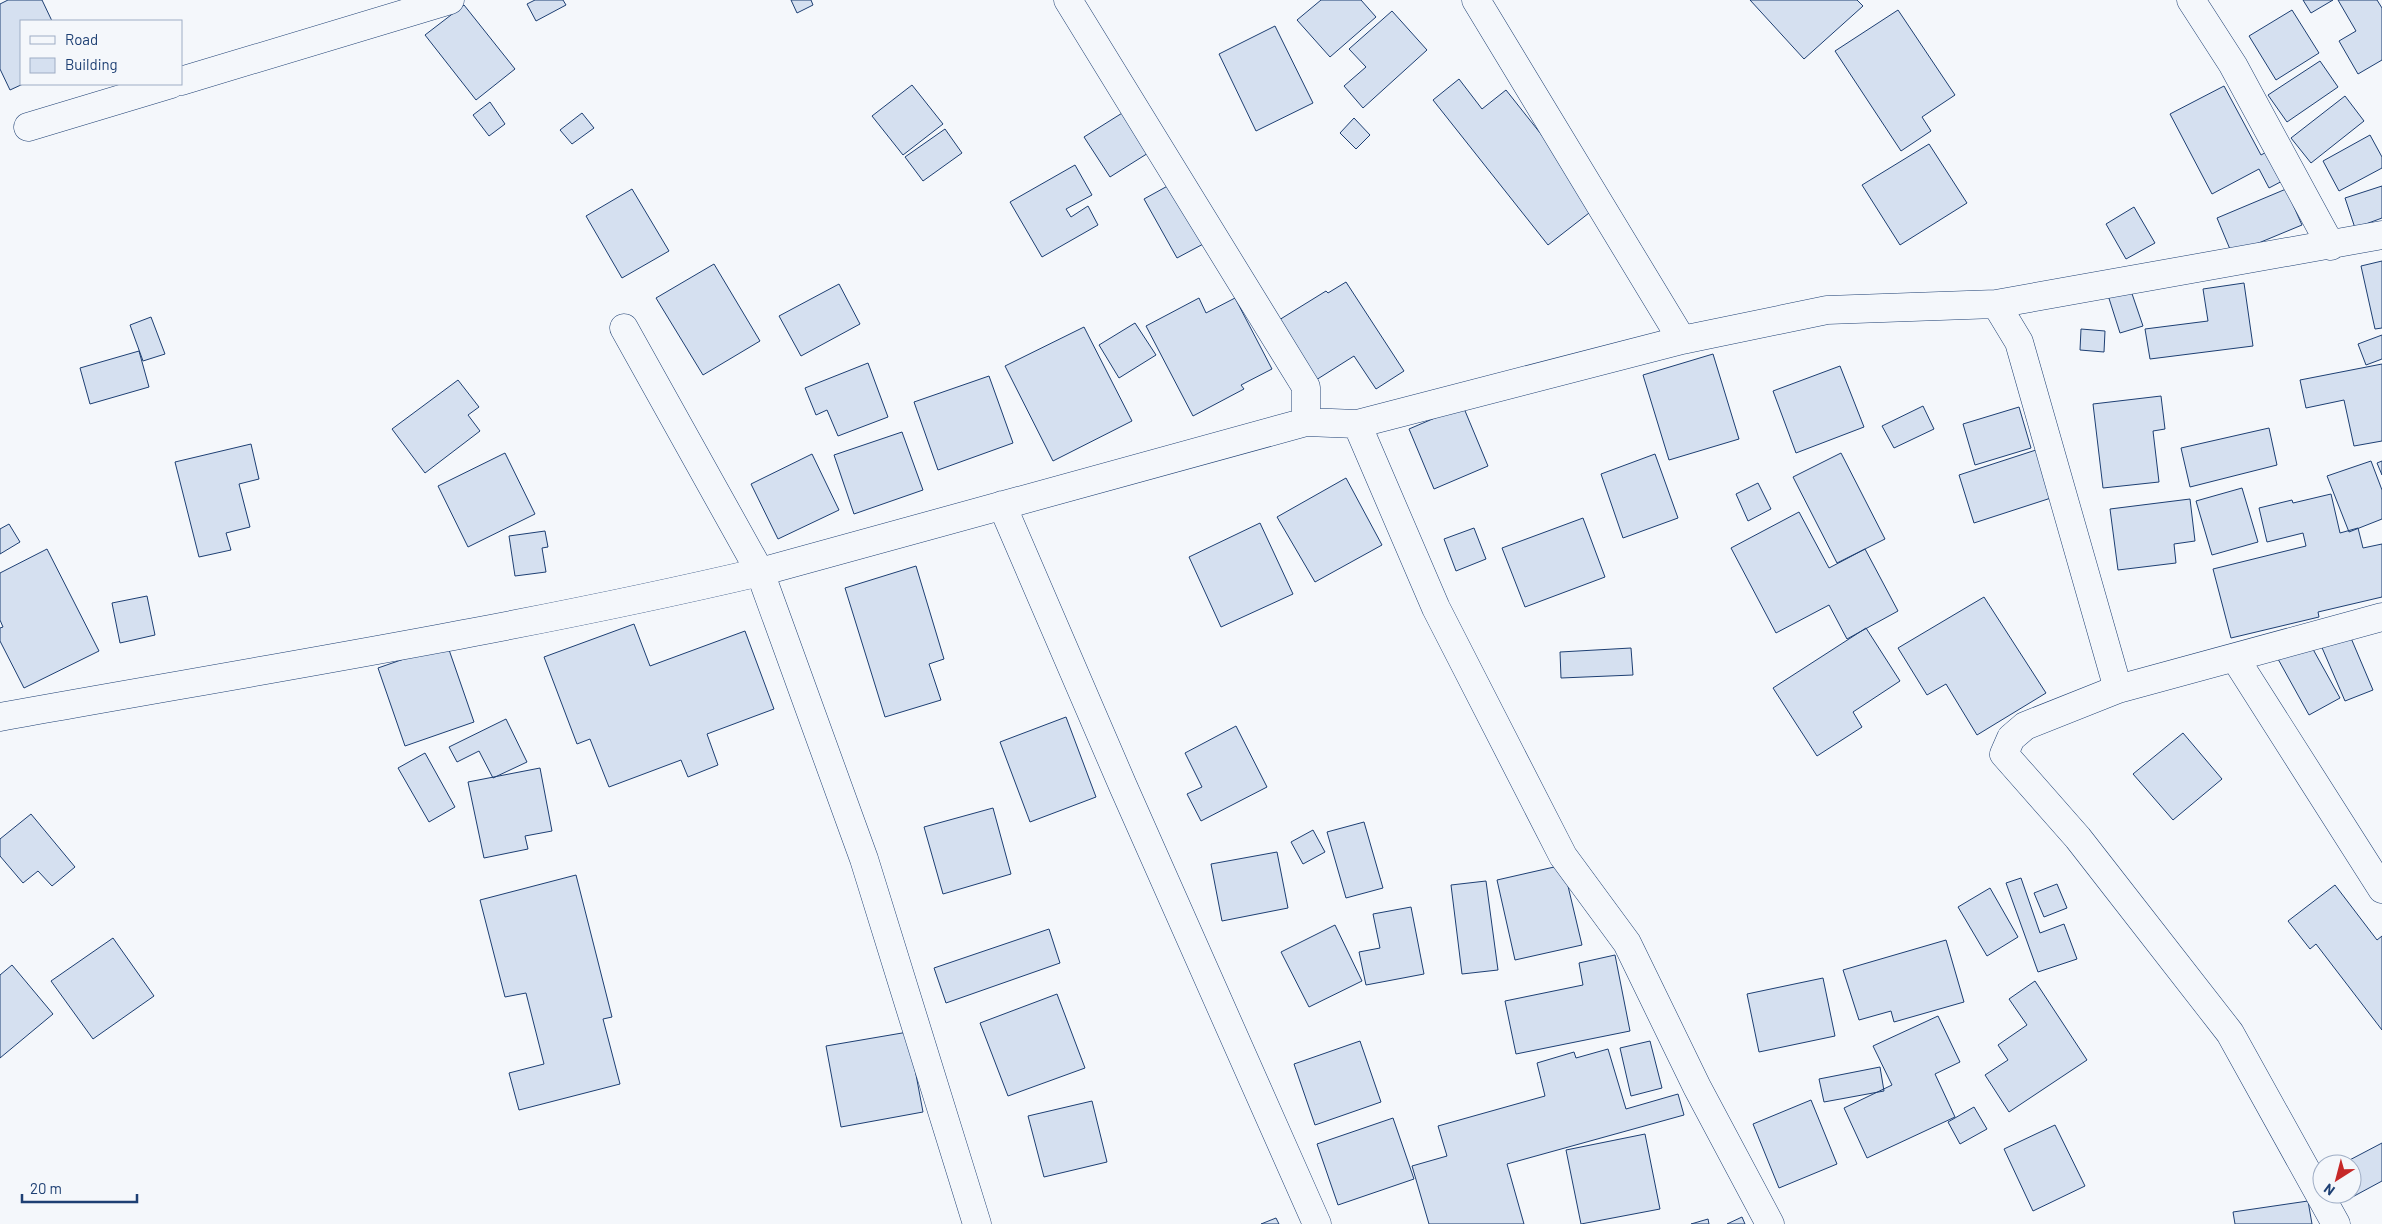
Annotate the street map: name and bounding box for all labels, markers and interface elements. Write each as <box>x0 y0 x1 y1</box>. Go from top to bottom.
legend <box>20 20 182 85</box>
text: Road <box>65 30 98 48</box>
text: Building <box>65 55 118 73</box>
north arrow <box>2312 1154 2362 1204</box>
scale bar <box>22 1172 138 1204</box>
text: 20 m <box>30 1179 62 1197</box>
text: N <box>2320 1180 2338 1200</box>

